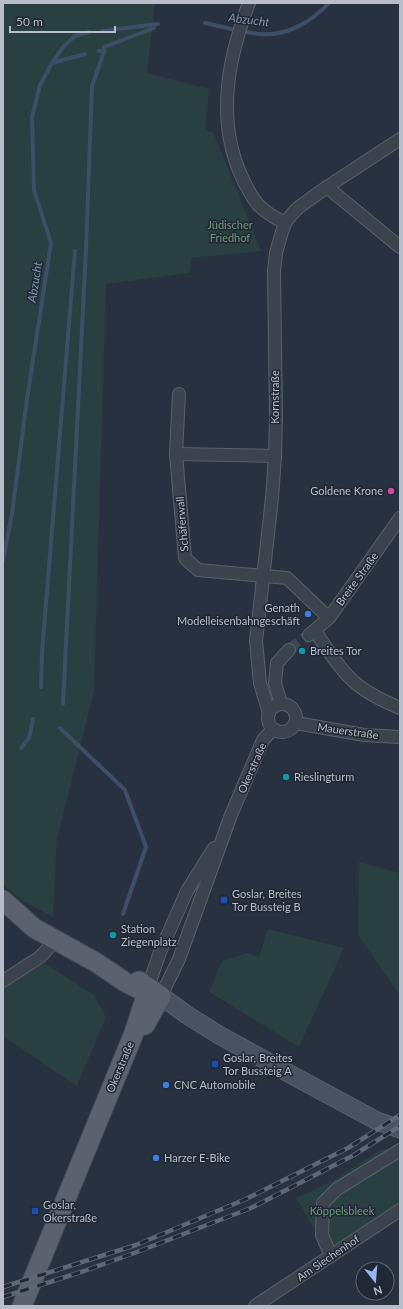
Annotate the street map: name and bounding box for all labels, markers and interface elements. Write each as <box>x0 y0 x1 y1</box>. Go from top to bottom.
scale bar <box>10 8 115 34</box>
water label: Abzucht <box>227 9 271 30</box>
text: 50 m <box>16 14 43 29</box>
park label: Jüdischer Friedhof <box>207 218 253 244</box>
water label: Abzucht <box>24 260 45 304</box>
street label: Kornstraße <box>268 370 281 424</box>
place label: Goldene Krone <box>310 484 383 497</box>
marker: Goldene Krone <box>386 486 396 496</box>
street label: Schäferwall <box>173 496 190 552</box>
street label: Breite Straße <box>333 549 380 608</box>
place label: Genath Modelleisenbahngeschäft <box>177 601 300 627</box>
marker: Genath Modelleisenbahngeschäft <box>303 609 313 619</box>
place label: Breites Tor <box>310 644 362 657</box>
marker: Breites Tor <box>297 646 307 656</box>
street label: Mauerstraße <box>317 720 380 741</box>
street label: Okerstraße <box>235 740 269 795</box>
place label: Rieslingturm <box>294 770 354 783</box>
marker: Rieslingturm <box>281 772 291 782</box>
place label: Goslar, Breites Tor Bussteig B <box>232 887 302 913</box>
marker: Goslar, Breites Tor Bussteig B <box>219 895 229 905</box>
place label: Station Ziegenplatz <box>121 922 177 948</box>
marker: Station Ziegenplatz <box>108 930 118 940</box>
street label: Okerstraße <box>103 1039 136 1094</box>
place label: Goslar, Breites Tor Bussteig A <box>223 1051 293 1077</box>
marker: Goslar, Breites Tor Bussteig A <box>210 1059 220 1069</box>
place label: CNC Automobile <box>174 1078 256 1091</box>
marker: CNC Automobile <box>161 1080 171 1090</box>
place label: Harzer E-Bike <box>164 1151 230 1164</box>
marker: Harzer E-Bike <box>151 1153 161 1163</box>
place label: Goslar, Okerstraße <box>43 1198 97 1224</box>
park label: Köppelsbleek <box>310 1204 375 1217</box>
marker: Goslar, Okerstraße <box>30 1206 40 1216</box>
street label: Am Siechenhof <box>294 1232 362 1283</box>
north arrow <box>355 1261 395 1301</box>
text: N <box>372 1284 384 1298</box>

